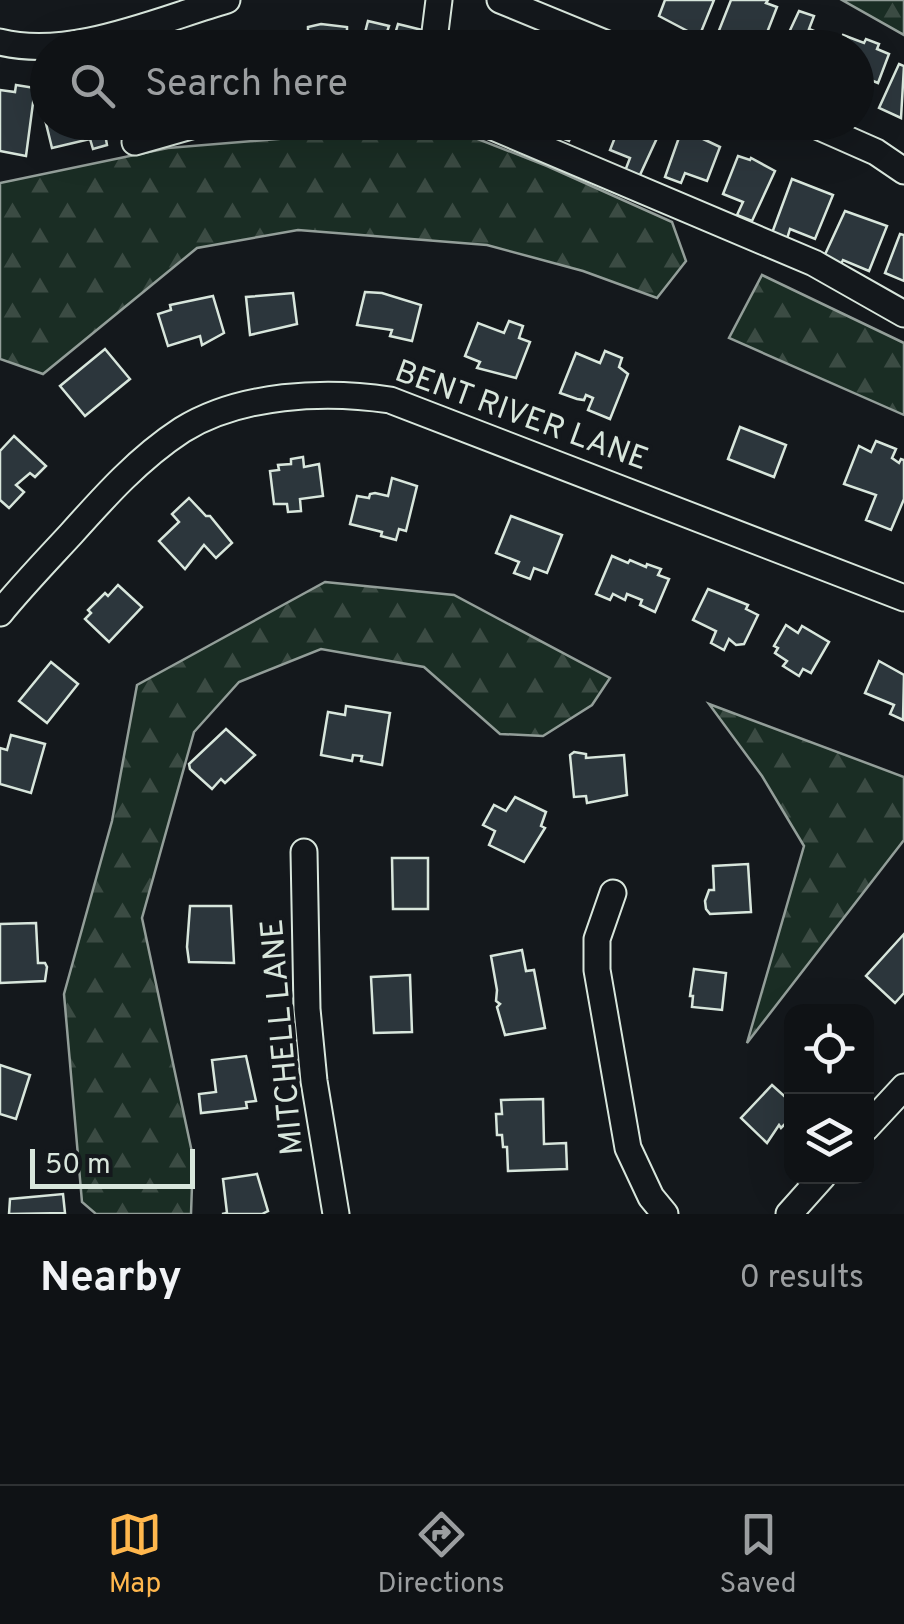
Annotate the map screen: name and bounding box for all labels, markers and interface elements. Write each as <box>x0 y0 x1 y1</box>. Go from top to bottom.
search box <box>30 30 874 140</box>
icon: search <box>65 58 120 113</box>
text: Search here <box>145 61 348 110</box>
street label: BENT RIVER LANE <box>389 353 653 481</box>
street label: MITCHELL LANE <box>254 917 314 1157</box>
map controls <box>784 1004 874 1184</box>
button: locate <box>784 1004 874 1094</box>
button: layers <box>784 1094 874 1184</box>
scale bar <box>30 1144 195 1188</box>
text: 50 m <box>45 1148 111 1184</box>
text: Nearby <box>40 1253 182 1306</box>
text: 0 results <box>739 1259 864 1299</box>
tab: Map <box>107 1507 162 1603</box>
tab: Directions <box>377 1507 505 1603</box>
tab: Saved <box>720 1507 797 1603</box>

